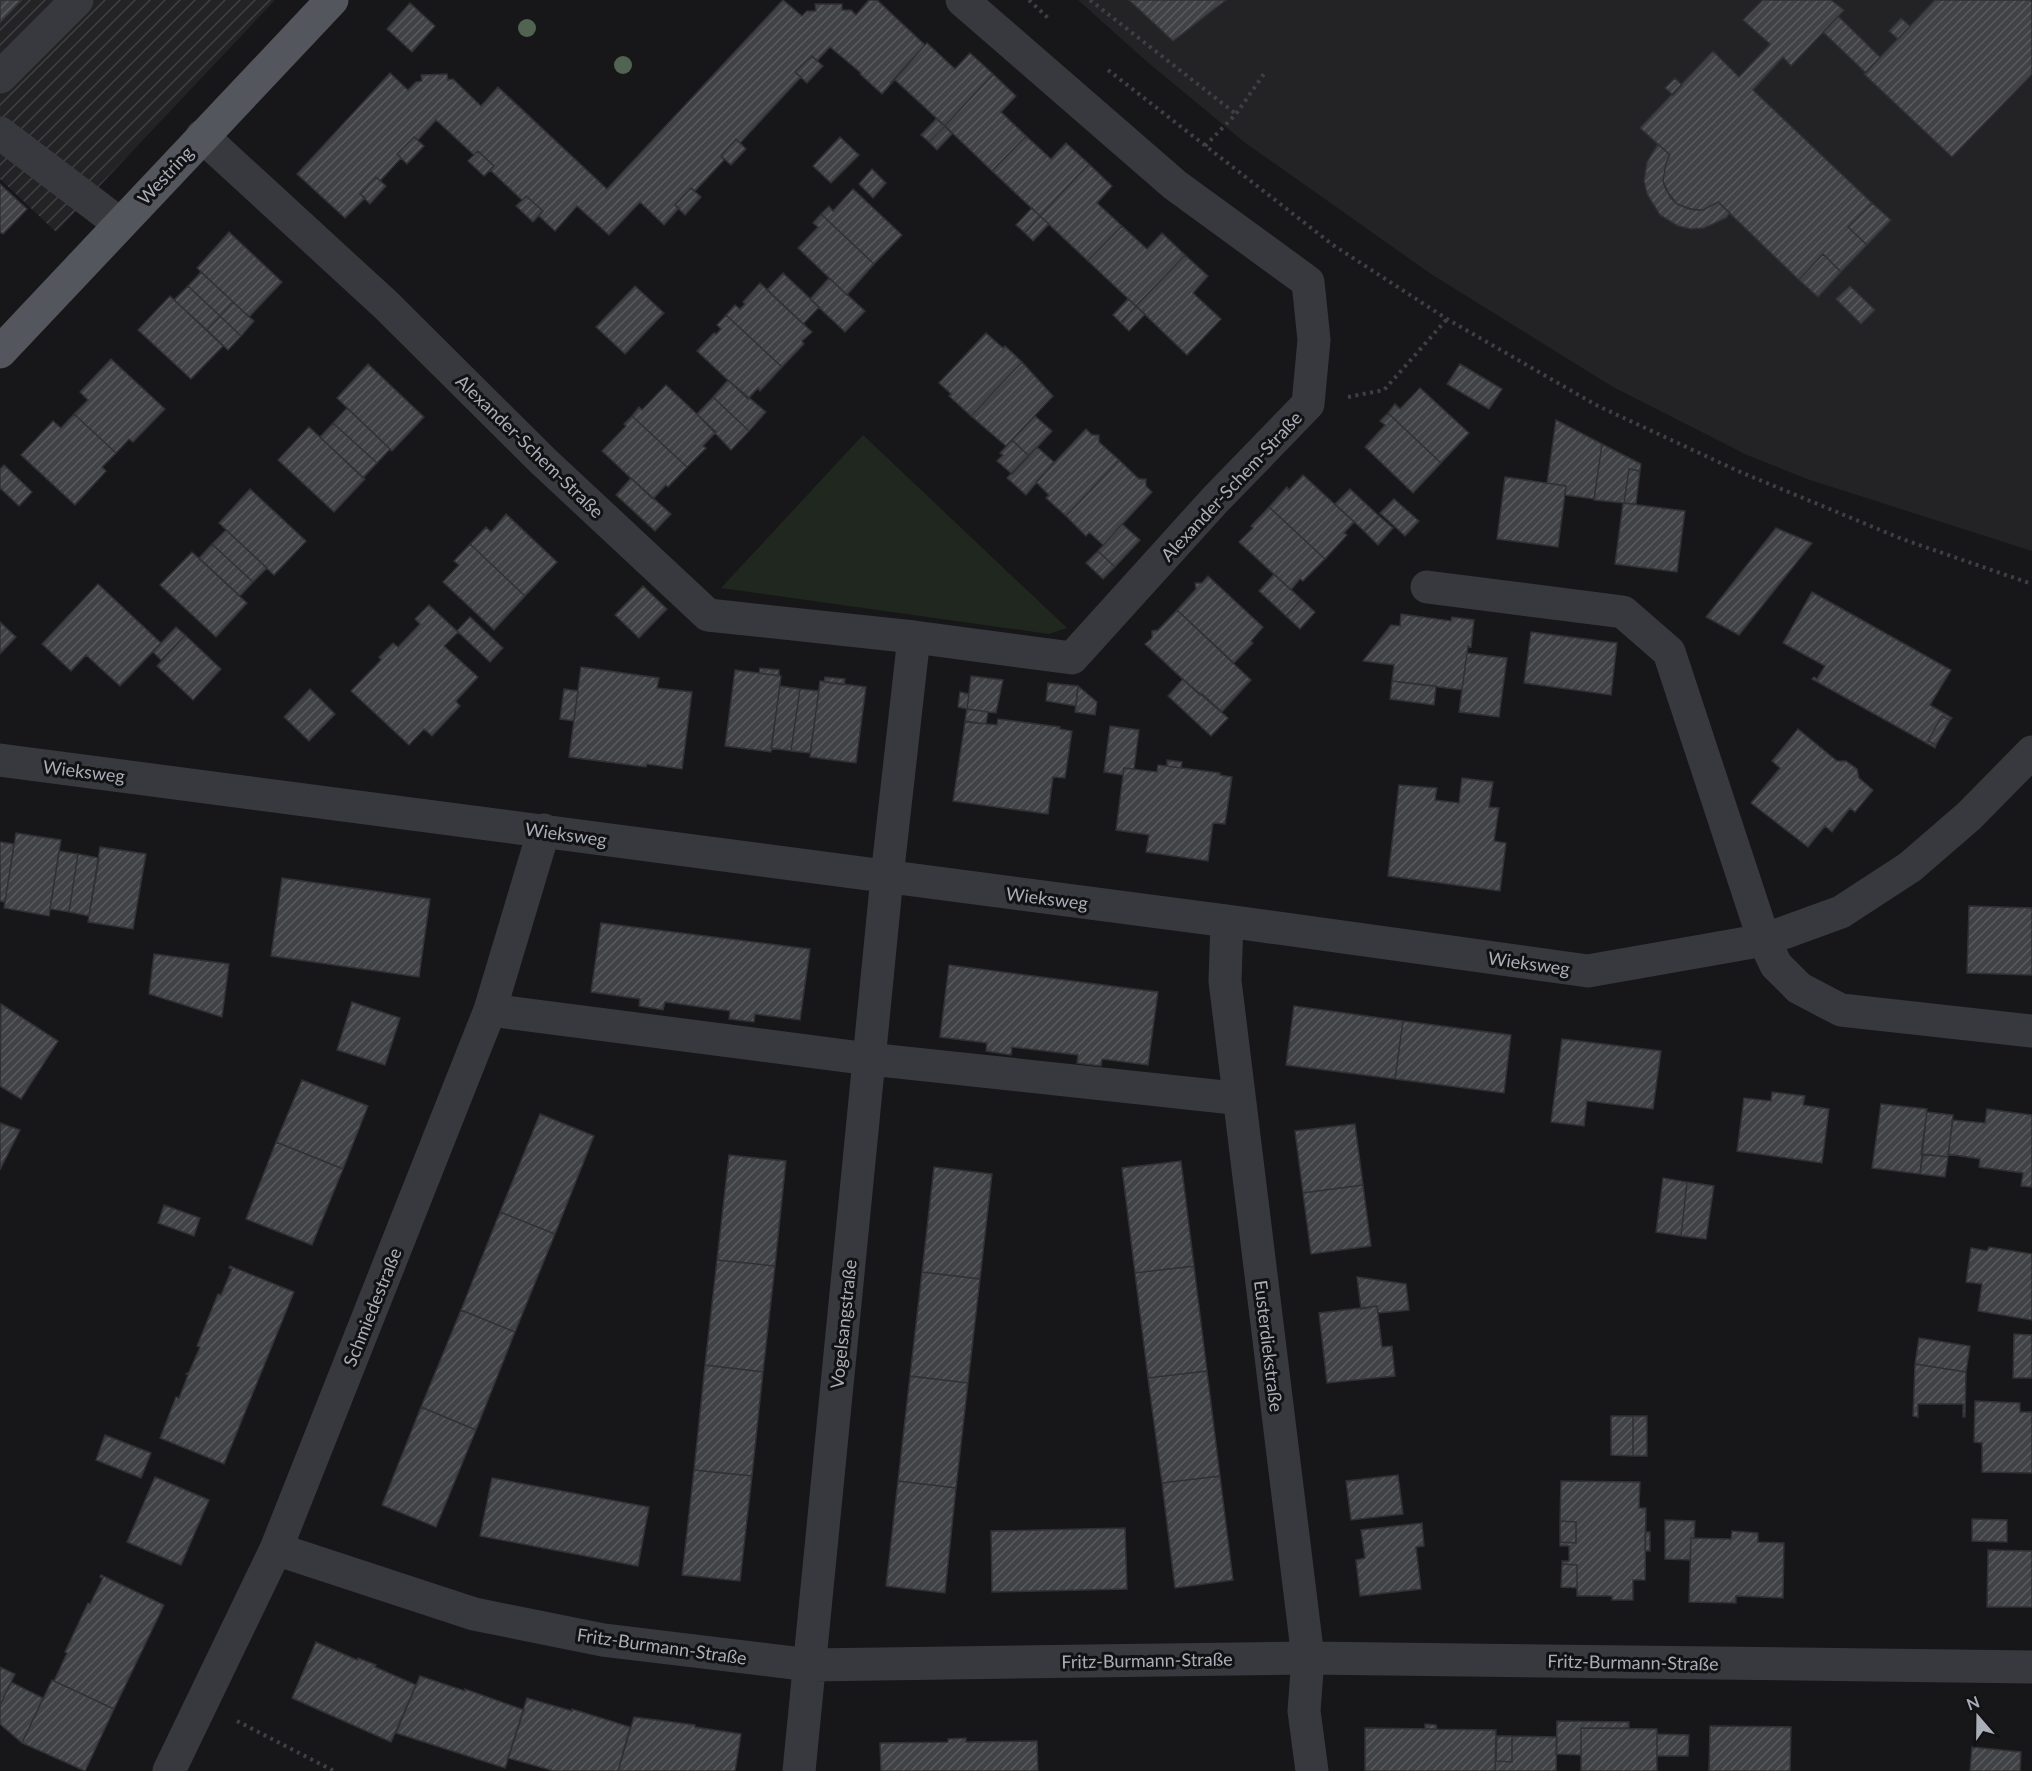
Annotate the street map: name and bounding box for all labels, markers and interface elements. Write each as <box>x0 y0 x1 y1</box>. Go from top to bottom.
street label: Westring <box>133 141 197 209</box>
street label: Alexander-Schem-Straße <box>452 370 608 522</box>
street label: Alexander-Schem-Straße <box>1156 407 1306 565</box>
street label: Wieksweg <box>42 755 126 787</box>
street label: Wieksweg <box>524 817 608 851</box>
street label: Wieksweg <box>1005 882 1089 914</box>
street label: Wieksweg <box>1487 946 1571 980</box>
street label: Schmiedestraße <box>338 1244 406 1370</box>
street label: Vogelsangstraße <box>825 1258 861 1390</box>
street label: Eusterdiekstraße <box>1250 1279 1288 1413</box>
street label: Fritz-Burmann-Straße <box>576 1623 748 1669</box>
street label: Fritz-Burmann-Straße <box>1061 1648 1233 1672</box>
street label: Fritz-Burmann-Straße <box>1547 1650 1719 1674</box>
north arrow <box>1948 1687 2008 1747</box>
text: N <box>1964 1691 1982 1713</box>

